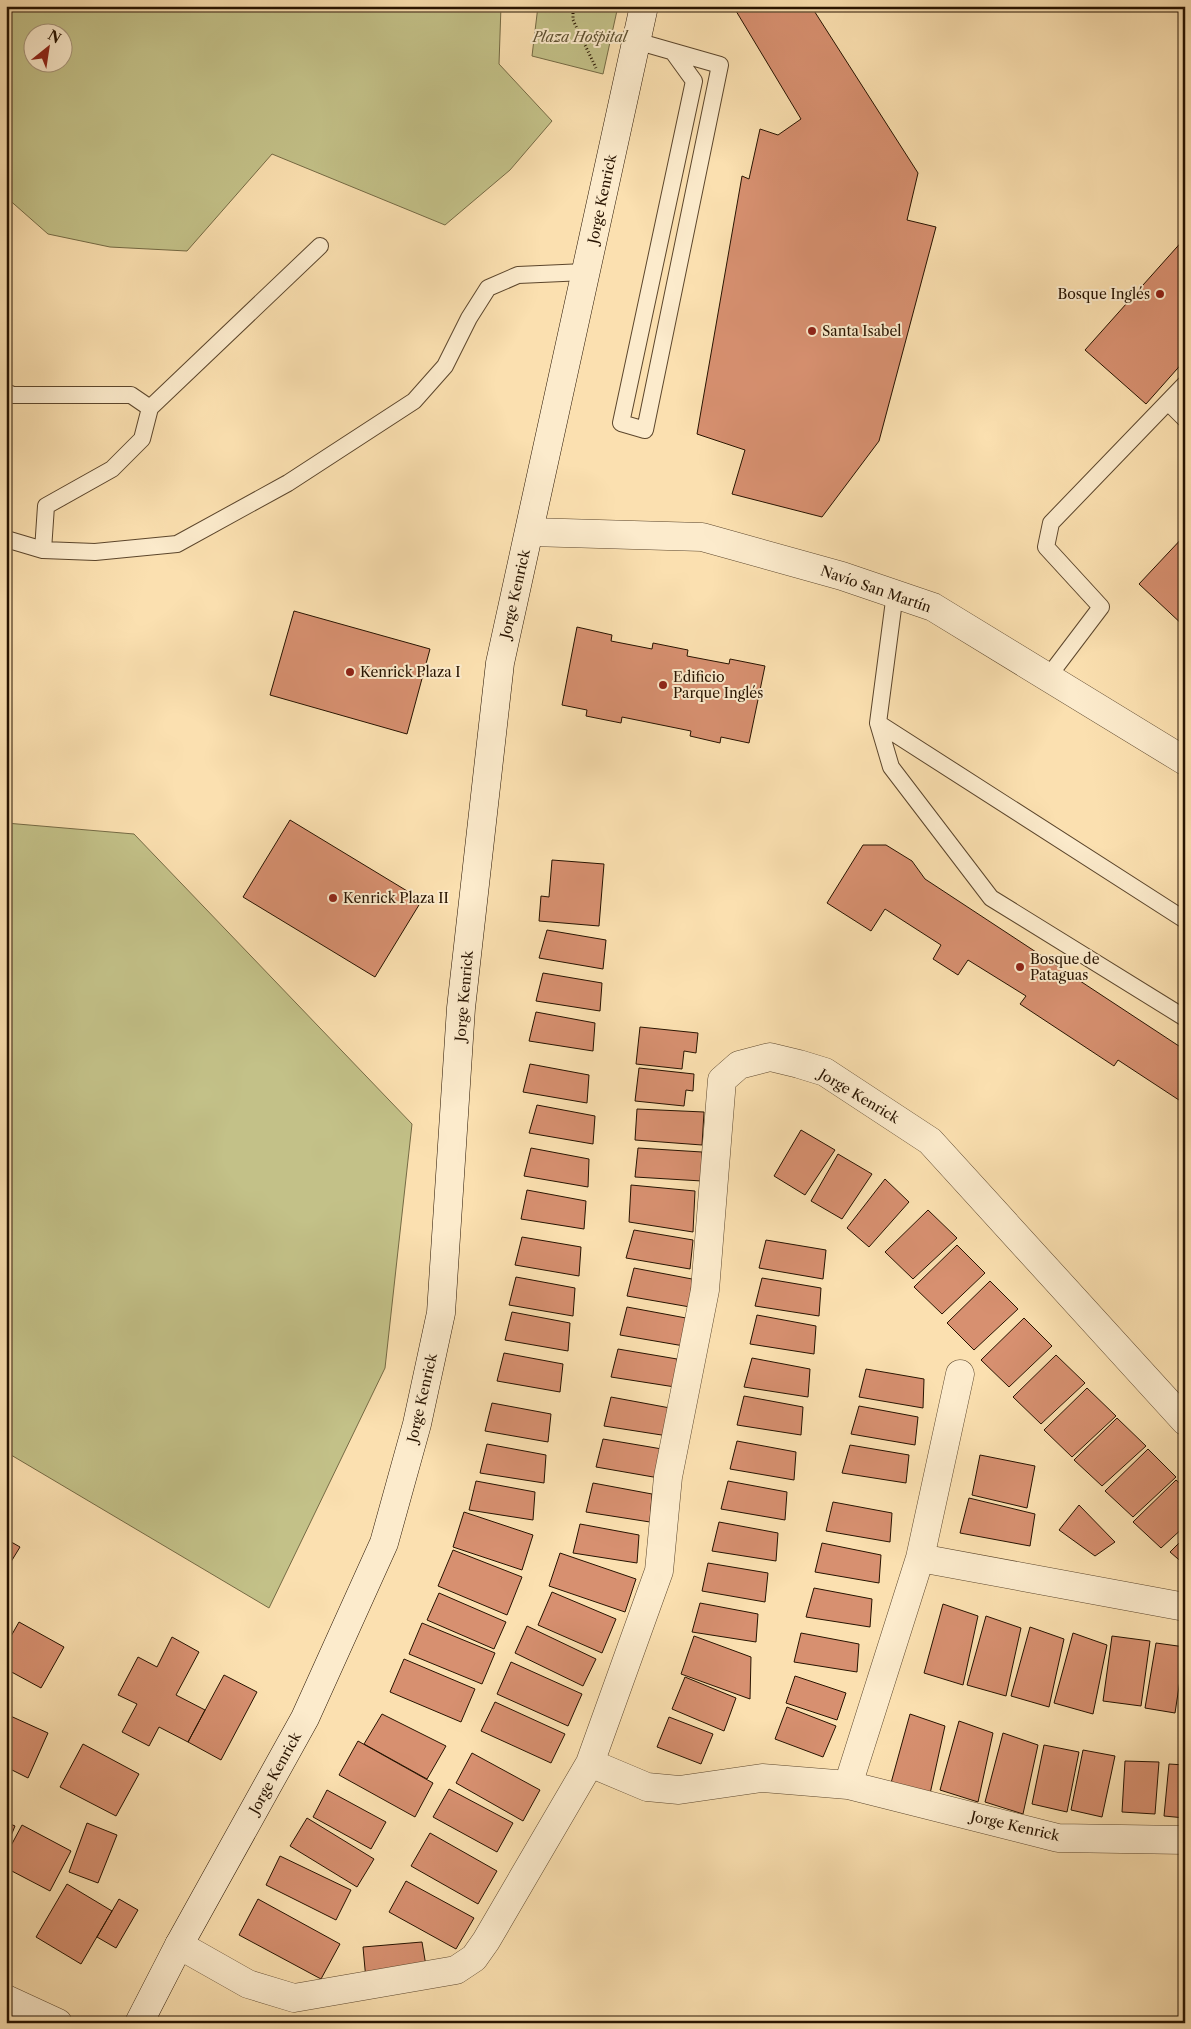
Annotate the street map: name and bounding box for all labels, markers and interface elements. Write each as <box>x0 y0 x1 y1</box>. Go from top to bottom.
north arrow <box>22 22 72 72</box>
text: N <box>45 26 64 48</box>
park label: Plaza Hospital <box>532 28 629 46</box>
street label: Jorge Kenrick <box>583 152 620 247</box>
place label: Bosque Inglés <box>1057 285 1150 303</box>
marker: Bosque Inglés <box>1154 288 1166 300</box>
place label: Santa Isabel <box>822 322 901 340</box>
marker: Santa Isabel <box>806 325 818 337</box>
street label: Jorge Kenrick <box>496 547 534 642</box>
street label: Navío San Martín <box>818 562 934 616</box>
place label: Kenrick Plaza I <box>360 663 460 681</box>
marker: Kenrick Plaza I <box>344 666 356 678</box>
place label: Edificio Parque Inglés <box>673 668 763 702</box>
marker: Edificio Parque Inglés <box>657 679 669 691</box>
place label: Kenrick Plaza II <box>343 889 449 907</box>
marker: Kenrick Plaza II <box>327 892 339 904</box>
street label: Jorge Kenrick <box>451 949 477 1044</box>
place label: Bosque de Pataguas <box>1030 950 1100 984</box>
marker: Bosque de Pataguas <box>1014 961 1026 973</box>
street label: Jorge Kenrick <box>814 1064 903 1128</box>
street label: Jorge Kenrick <box>403 1351 441 1446</box>
street label: Jorge Kenrick <box>244 1728 305 1819</box>
street label: Jorge Kenrick <box>967 1807 1062 1845</box>

